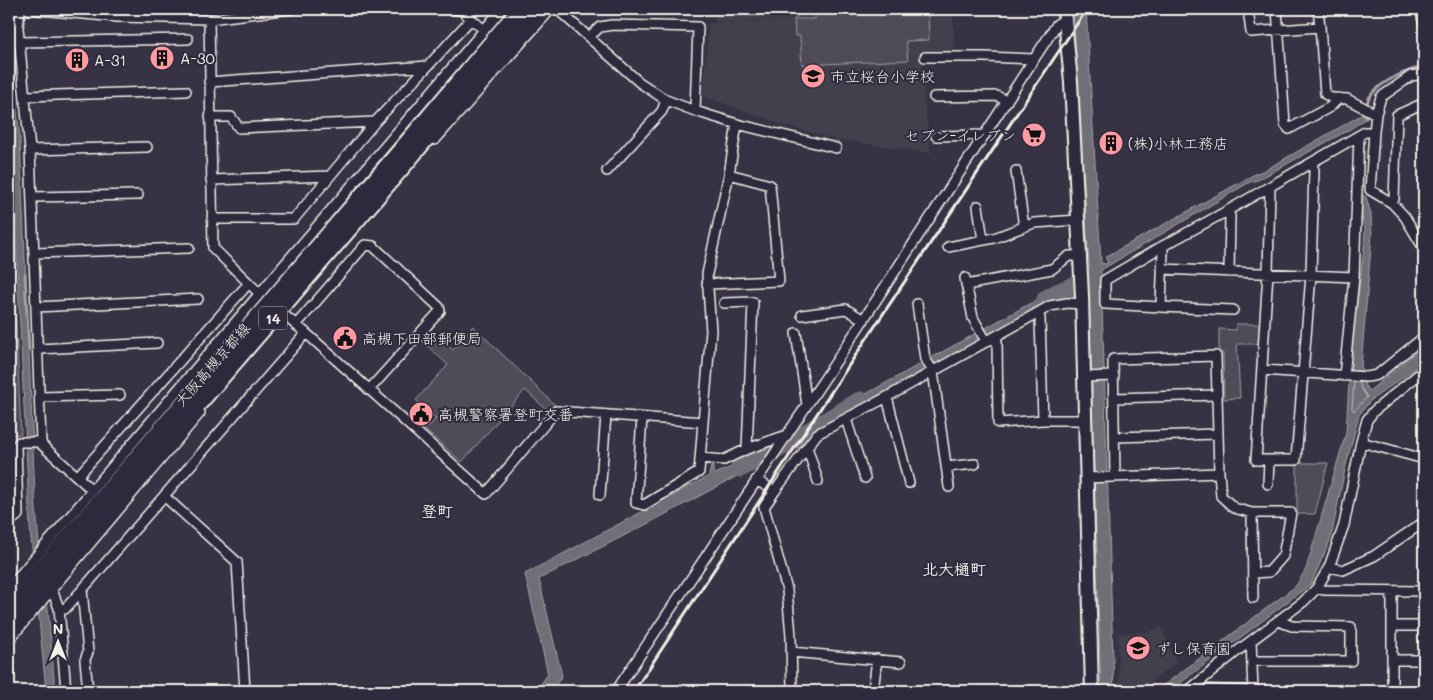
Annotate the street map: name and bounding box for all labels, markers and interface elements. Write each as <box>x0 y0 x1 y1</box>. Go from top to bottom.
building icon: A-30 <box>149 45 175 71</box>
building icon: A-31 <box>64 47 90 73</box>
place label: A-30 <box>180 48 215 68</box>
place label: A-31 <box>94 50 126 70</box>
school or university icon: 市立桜台小学校 <box>800 63 826 89</box>
place label: 市立桜台小学校 <box>830 66 935 86</box>
supermarket icon: セブン-イレブン <box>1021 122 1047 148</box>
place label: セブン-イレブン <box>905 125 1016 145</box>
building icon: (株)小林工務店 <box>1098 130 1124 156</box>
place label: (株)小林工務店 <box>1128 133 1228 153</box>
road number: 14 <box>259 306 287 330</box>
street label: 大阪高槻京都線 <box>170 318 254 410</box>
public building icon: 高槻下田部郵便局 <box>332 325 358 351</box>
place label: 高槻下田部郵便局 <box>362 328 482 348</box>
public building icon: 高槻警察署登町交番 <box>408 401 434 427</box>
place label: 高槻警察署登町交番 <box>438 404 573 424</box>
district label: 登町 <box>421 500 453 521</box>
district label: 北大樋町 <box>922 558 986 579</box>
north arrow <box>32 618 82 668</box>
text: N <box>53 619 63 638</box>
school or university icon: ずし保育園 <box>1125 635 1151 661</box>
place label: ずし保育園 <box>1156 638 1231 658</box>

